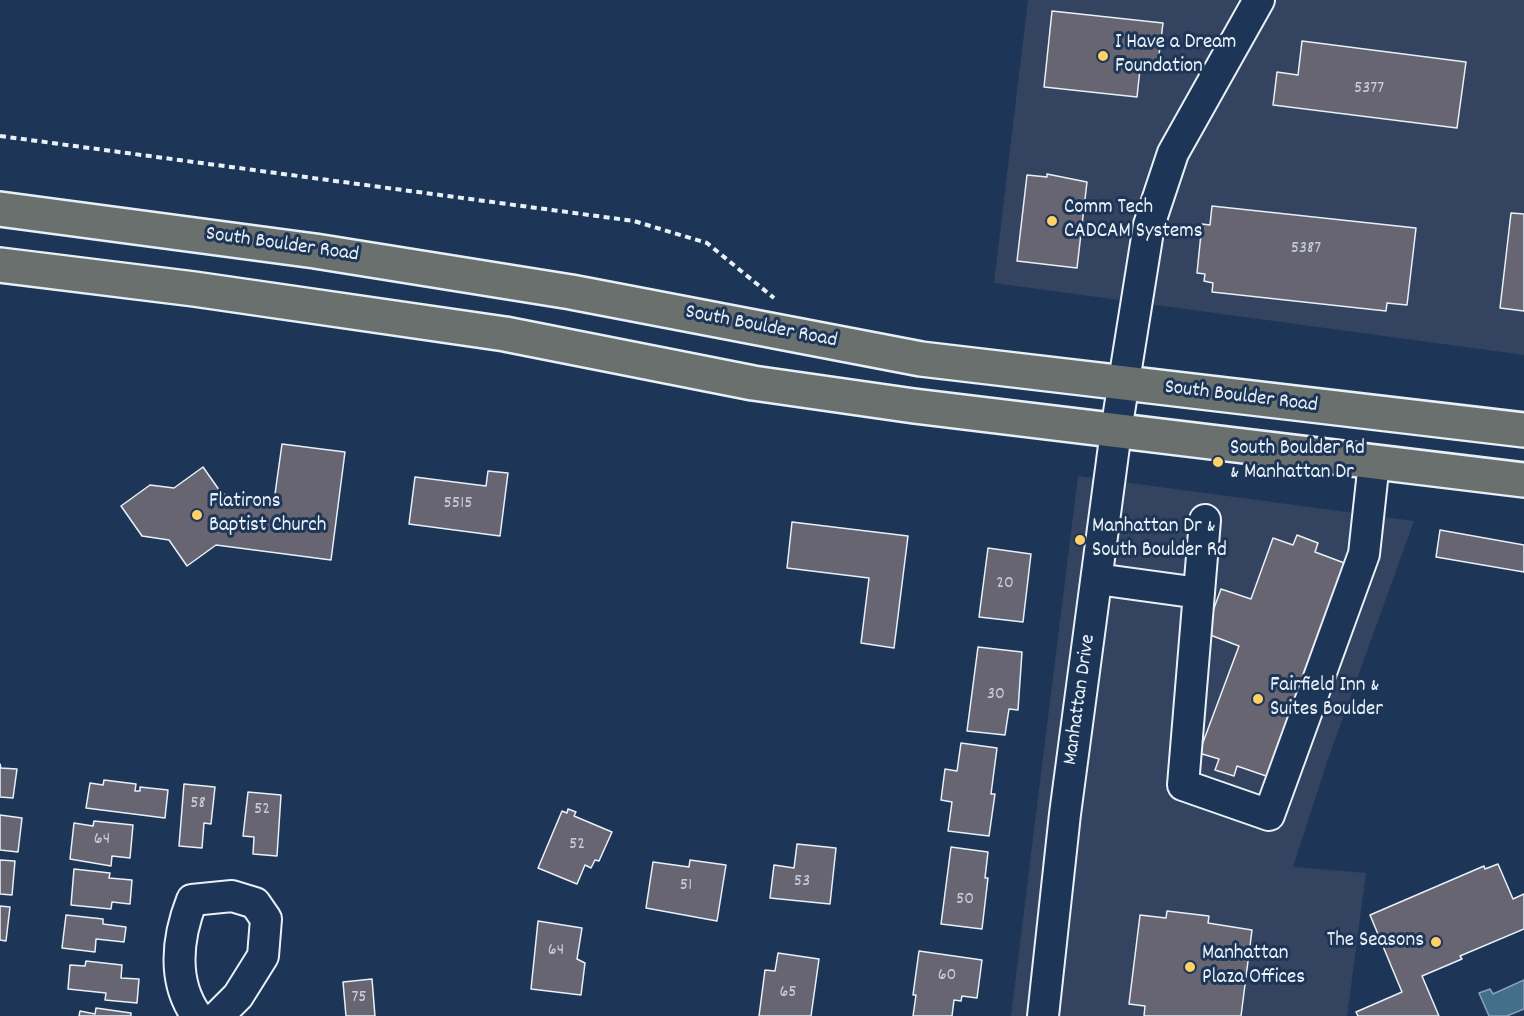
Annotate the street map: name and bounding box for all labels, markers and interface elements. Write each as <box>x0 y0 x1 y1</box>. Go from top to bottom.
place label: I Have a Dream Foundation <box>1115 31 1237 81</box>
marker: I Have a Dream Foundation <box>1096 49 1110 63</box>
house number: 5377 <box>1354 79 1384 101</box>
place label: Comm Tech CADCAM Systems <box>1064 196 1202 246</box>
marker: Comm Tech CADCAM Systems <box>1045 214 1059 228</box>
street label: South Boulder Road <box>204 223 360 269</box>
house number: 5387 <box>1291 239 1321 261</box>
street label: South Boulder Road <box>683 301 839 355</box>
street label: South Boulder Road <box>1163 376 1319 420</box>
place label: South Boulder Rd & Manhattan Dr <box>1230 437 1365 487</box>
marker: South Boulder Rd & Manhattan Dr <box>1211 455 1225 469</box>
place label: Flatirons Baptist Church <box>209 490 326 540</box>
house number: 5515 <box>444 494 472 516</box>
marker: Flatirons Baptist Church <box>190 508 204 522</box>
place label: Manhattan Dr & South Boulder Rd <box>1092 515 1227 565</box>
marker: Manhattan Dr & South Boulder Rd <box>1073 533 1087 547</box>
house number: 20 <box>996 574 1014 596</box>
street label: Manhattan Drive <box>1059 633 1103 767</box>
place label: Fairfield Inn & Suites Boulder <box>1270 674 1383 724</box>
house number: 30 <box>987 685 1005 707</box>
marker: Fairfield Inn & Suites Boulder <box>1251 692 1265 706</box>
house number: 58 <box>190 794 206 816</box>
house number: 52 <box>254 800 270 822</box>
house number: 64 <box>94 830 110 852</box>
house number: 52 <box>569 835 585 857</box>
house number: 53 <box>794 872 810 894</box>
house number: 51 <box>680 876 692 898</box>
house number: 50 <box>956 890 974 912</box>
place label: The Seasons <box>1327 929 1424 955</box>
marker: The Seasons <box>1429 935 1443 949</box>
house number: 64 <box>548 941 564 963</box>
place label: Manhattan Plaza Offices <box>1202 942 1305 992</box>
marker: Manhattan Plaza Offices <box>1183 960 1197 974</box>
house number: 60 <box>938 966 956 988</box>
house number: 65 <box>779 983 797 1005</box>
house number: 75 <box>351 988 367 1010</box>

